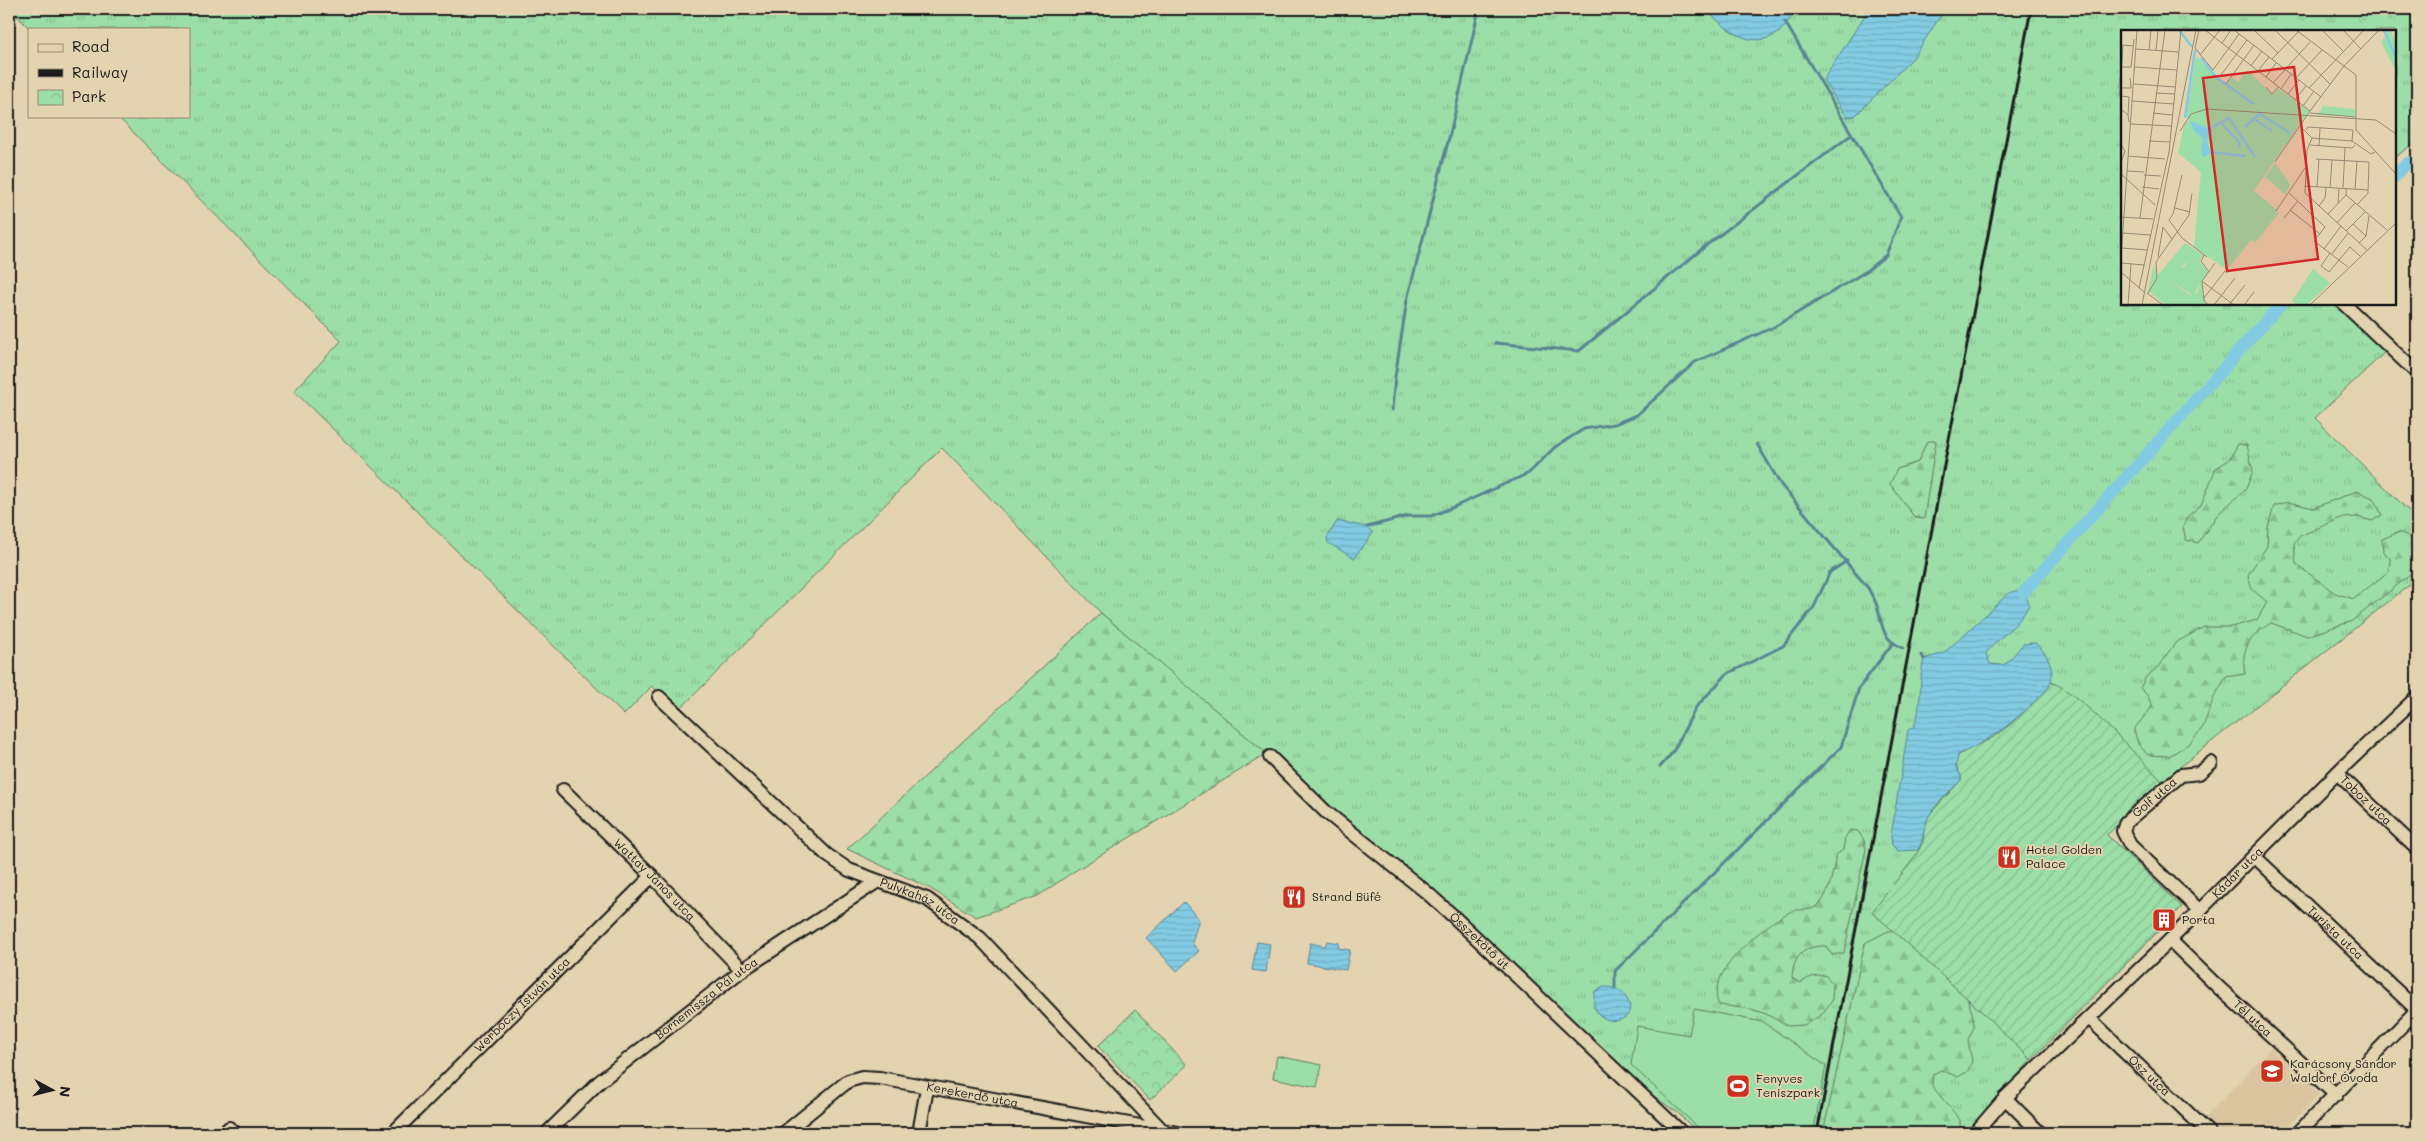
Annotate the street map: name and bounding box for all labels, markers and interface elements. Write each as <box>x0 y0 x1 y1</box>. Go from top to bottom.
legend <box>28 28 190 118</box>
inset map <box>2121 30 2396 305</box>
text: Road <box>72 36 109 56</box>
text: Railway <box>72 62 128 82</box>
text: Park <box>72 86 106 106</box>
street label: Toboz utca <box>2337 771 2396 828</box>
street label: Golf utca <box>2128 773 2180 820</box>
street label: Wattay János utca <box>611 834 700 924</box>
place label: Hotel Golden Palace <box>2026 841 2102 871</box>
street label: Kádár utca <box>2208 843 2266 901</box>
restaurant icon: Hotel Golden Palace <box>1996 844 2022 870</box>
street label: Pulykaház utca <box>878 873 963 928</box>
restaurant icon: Strand Büfé <box>1281 884 1307 910</box>
place label: Strand Büfé <box>1312 888 1381 904</box>
street label: Turista utca <box>2304 902 2368 963</box>
building icon: Porta <box>2151 907 2177 933</box>
street label: Összekötő út <box>1447 908 1513 972</box>
place label: Porta <box>2182 911 2215 927</box>
street label: Werbőczy István utca <box>470 953 573 1055</box>
street label: Bornemissza Pál utca <box>651 953 760 1042</box>
street label: Tél utca <box>2230 996 2276 1040</box>
street label: Ősz utca <box>2125 1051 2174 1099</box>
place label: Karácsony Sándor Waldorf Óvoda <box>2290 1055 2397 1085</box>
school or university icon: Karácsony Sándor Waldorf Óvoda <box>2259 1058 2285 1084</box>
north arrow <box>28 1064 78 1114</box>
place label: Fenyves Teniszpark <box>1756 1070 1820 1100</box>
sports icon: Fenyves Teniszpark <box>1725 1073 1751 1099</box>
street label: Kerekerdő utca <box>925 1078 1020 1110</box>
text: N <box>55 1085 75 1098</box>

